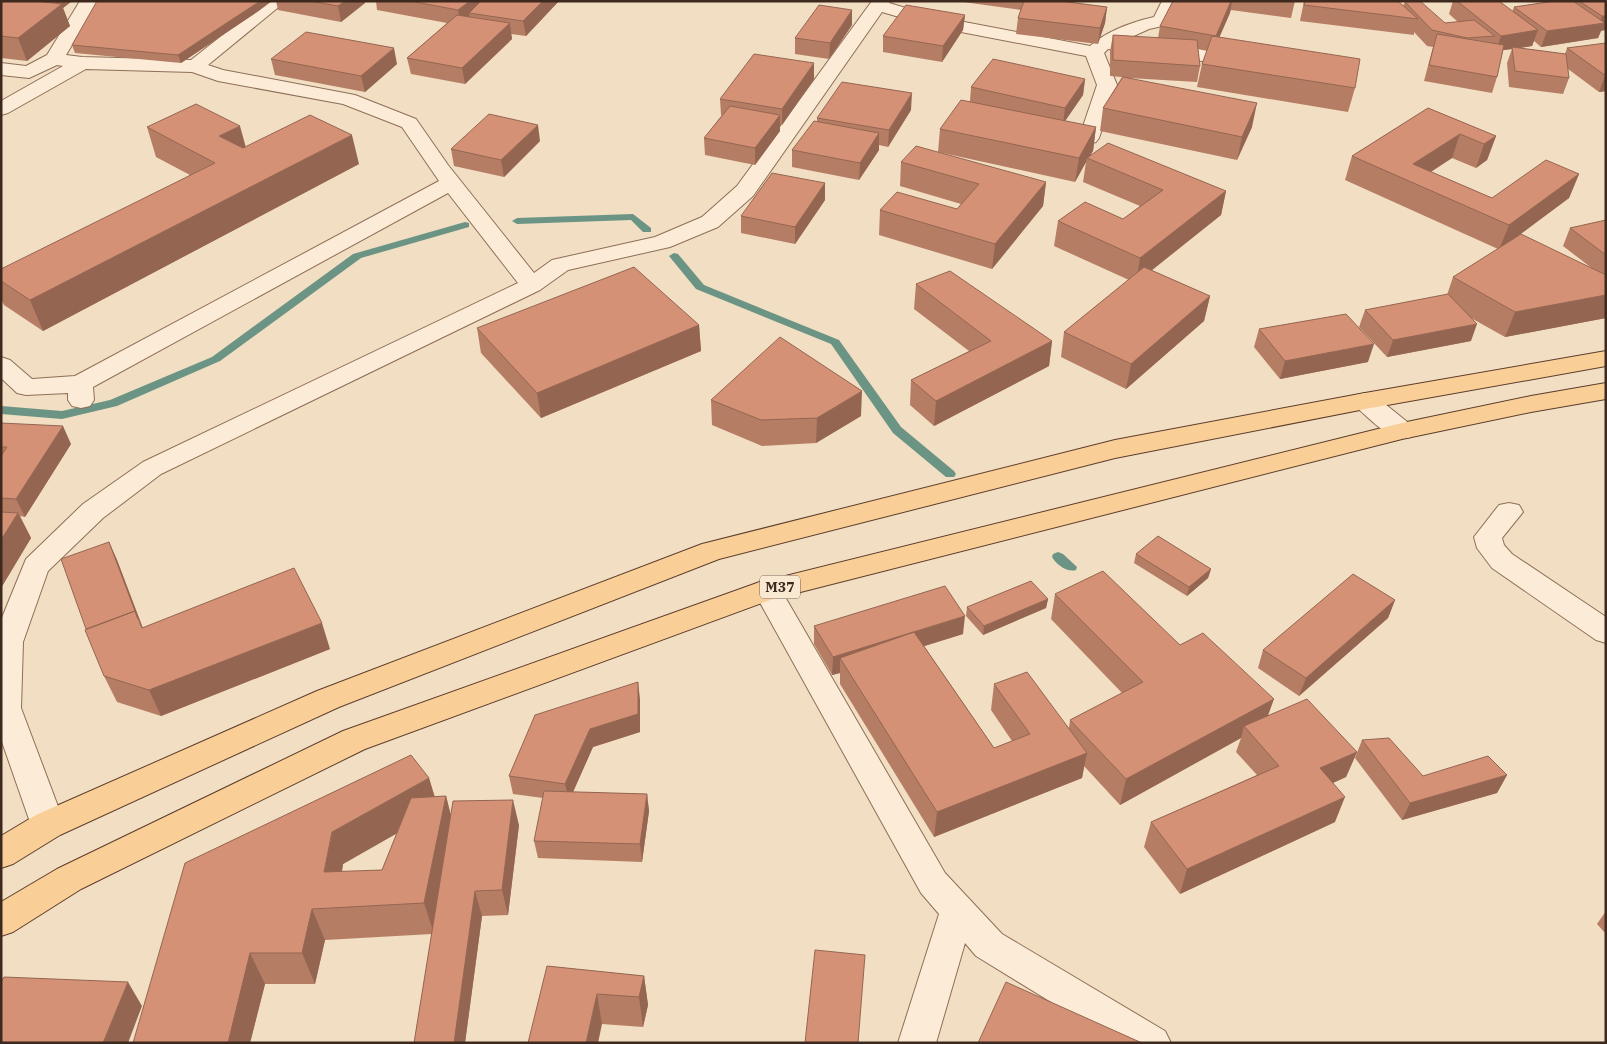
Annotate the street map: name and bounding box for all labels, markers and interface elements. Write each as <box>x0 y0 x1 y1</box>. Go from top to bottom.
road number: M37 <box>760 576 800 598</box>

